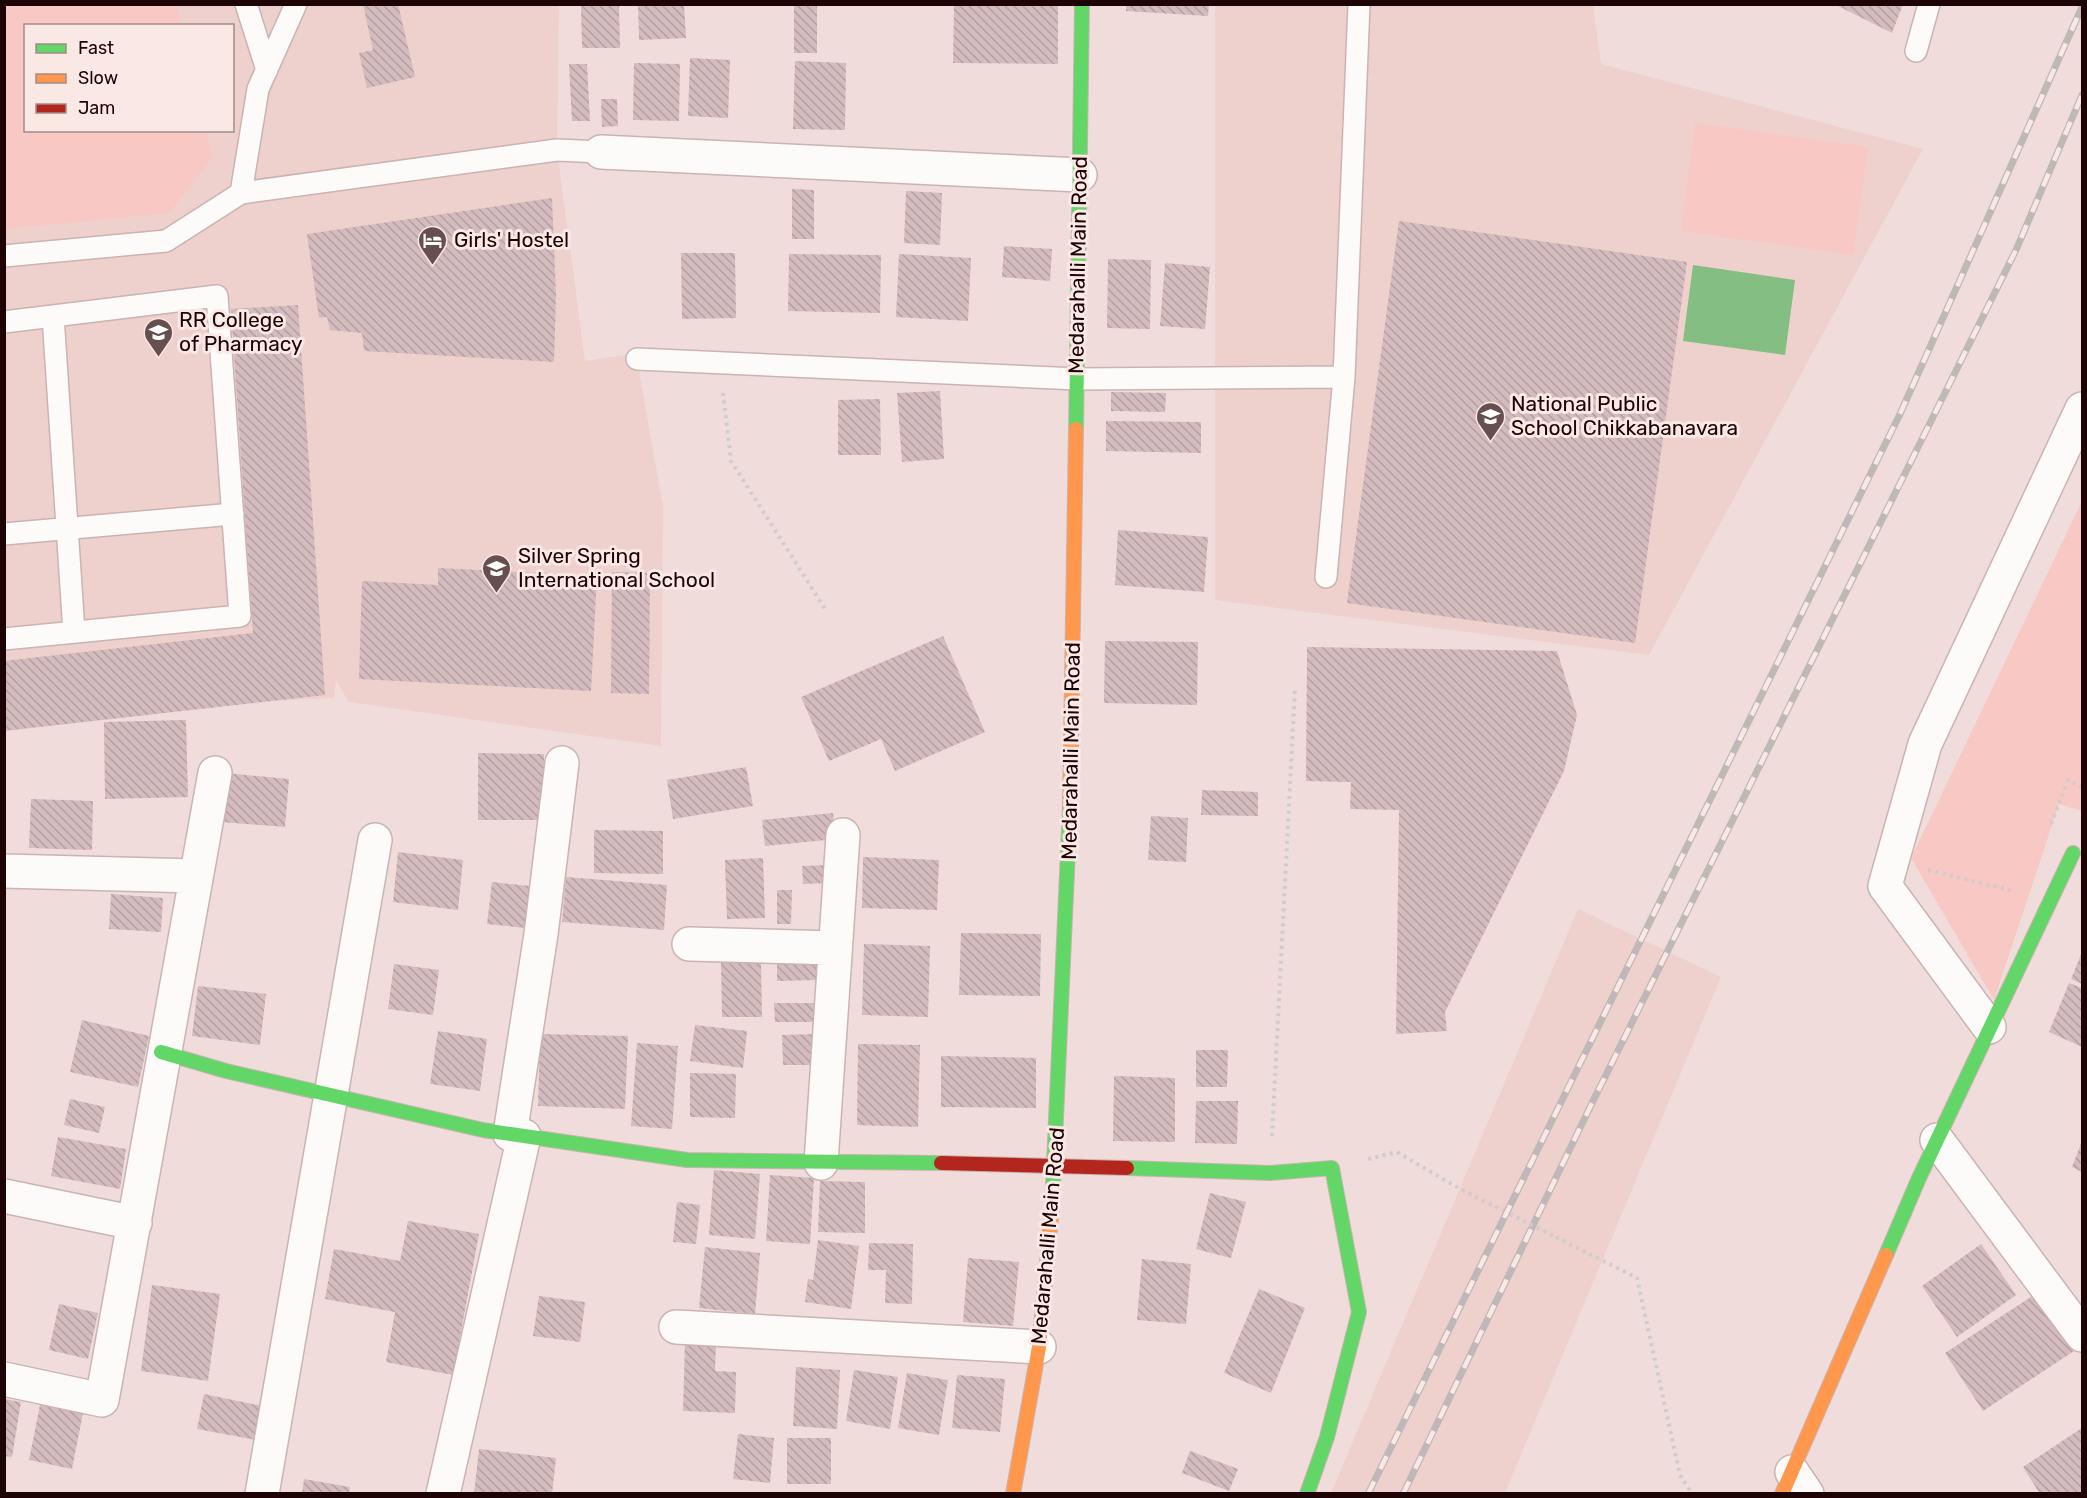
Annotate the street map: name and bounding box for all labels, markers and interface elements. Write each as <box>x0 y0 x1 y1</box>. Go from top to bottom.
legend <box>24 24 234 132</box>
text: Fast <box>78 37 114 59</box>
text: Slow <box>78 67 118 89</box>
text: Jam <box>78 97 115 119</box>
street label: Medarahalli Main Road <box>1063 156 1092 374</box>
hotel icon: Girls' Hostel <box>417 224 449 266</box>
place label: Girls' Hostel <box>454 227 569 252</box>
place label: RR College of Pharmacy <box>179 307 303 356</box>
school or university icon: RR College of Pharmacy <box>142 316 174 358</box>
place label: National Public School Chikkabanavara <box>1511 391 1738 440</box>
school or university icon: National Public School Chikkabanavara <box>1474 400 1506 442</box>
place label: Silver Spring International School <box>518 543 715 592</box>
school or university icon: Silver Spring International School <box>481 552 513 594</box>
street label: Medarahalli Main Road <box>1056 642 1085 860</box>
street label: Medarahalli Main Road <box>1026 1126 1069 1345</box>

